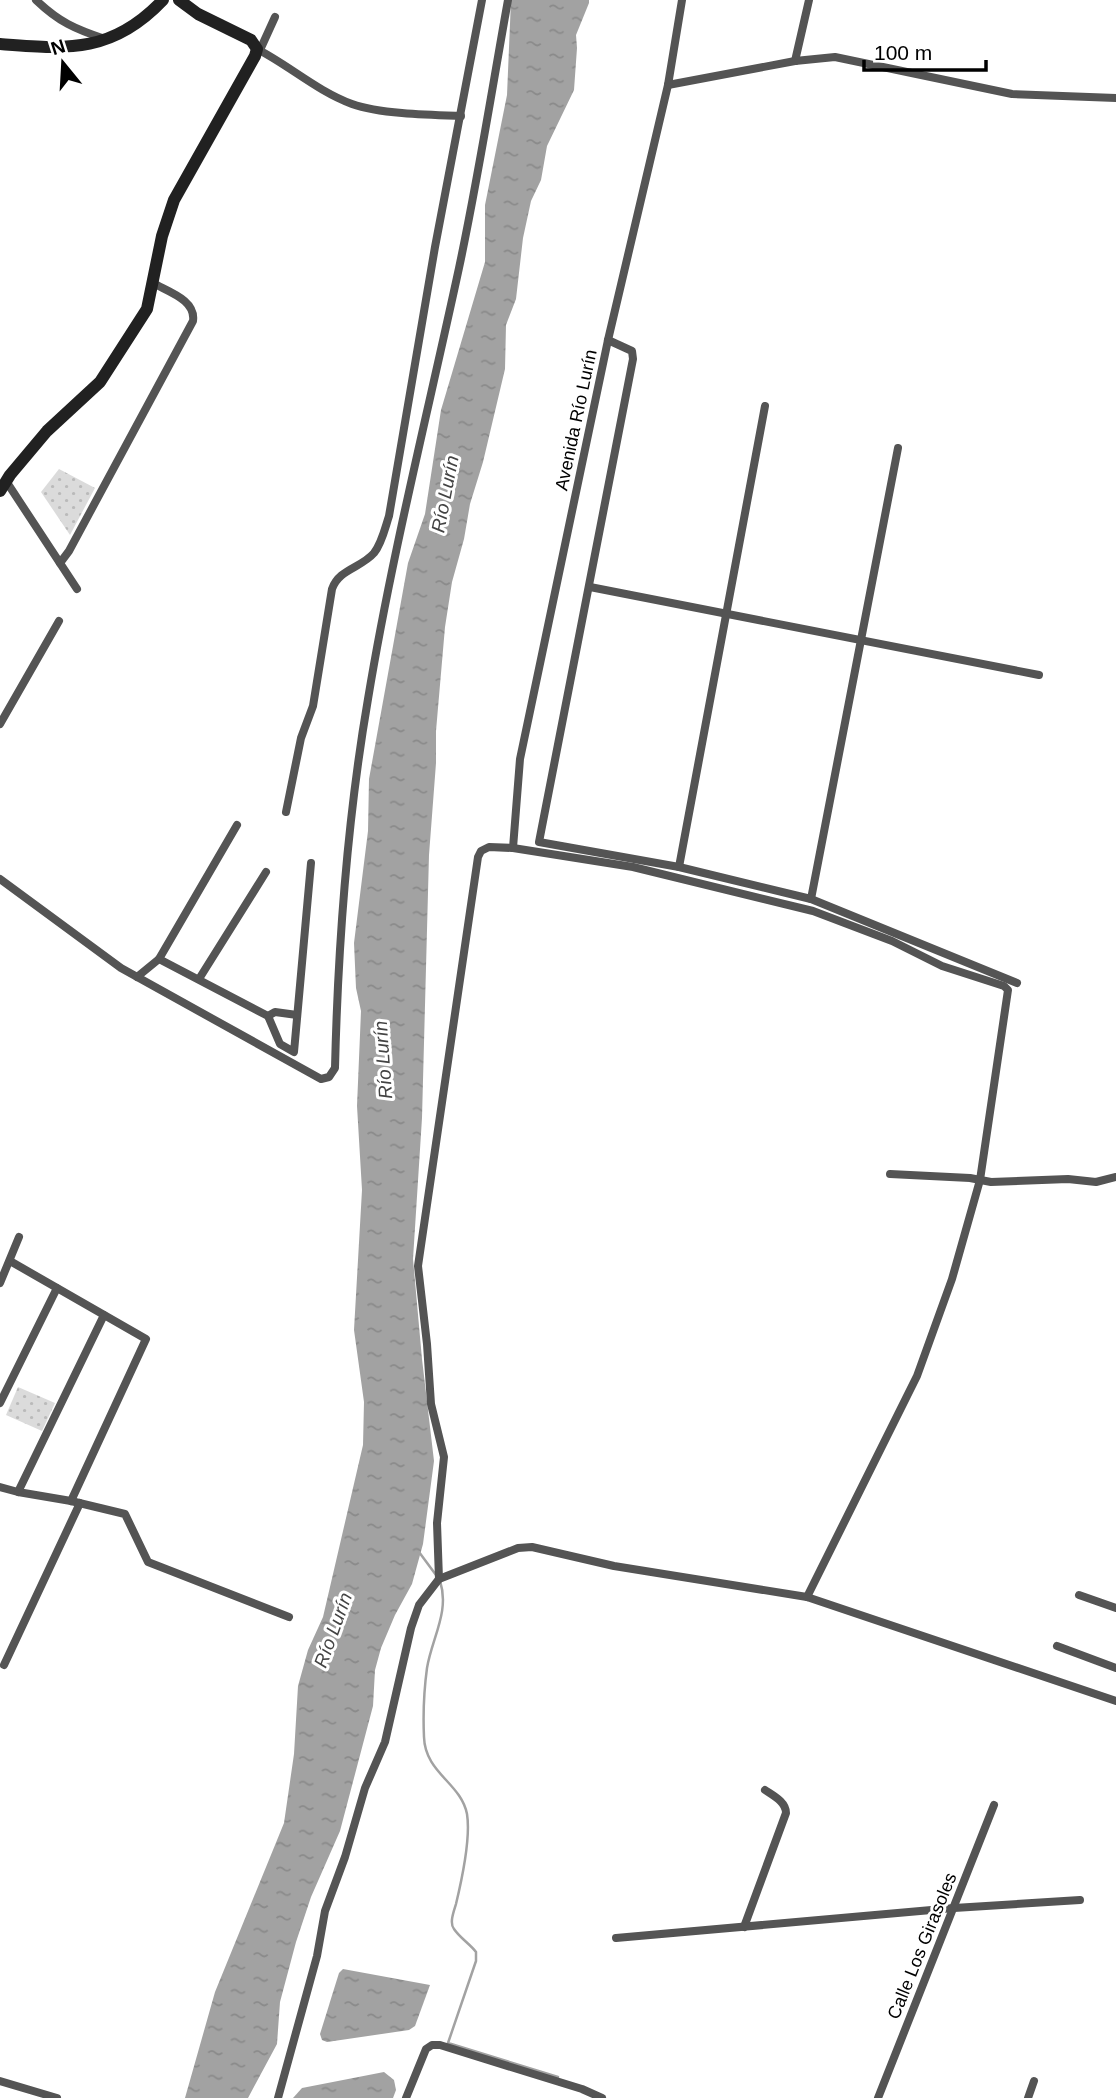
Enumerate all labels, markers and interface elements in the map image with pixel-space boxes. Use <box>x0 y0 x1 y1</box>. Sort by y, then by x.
north arrow <box>28 28 98 98</box>
scale bar <box>864 28 986 72</box>
text: N <box>48 35 68 59</box>
text: 100 m <box>874 41 932 64</box>
street label: Avenida Río Lurín <box>551 348 601 492</box>
water label: Río Lurín <box>427 454 463 534</box>
water label: Río Lurín <box>370 1020 396 1100</box>
water label: Río Lurín <box>310 1590 356 1670</box>
street label: Calle Los Girasoles <box>883 1870 961 2022</box>

